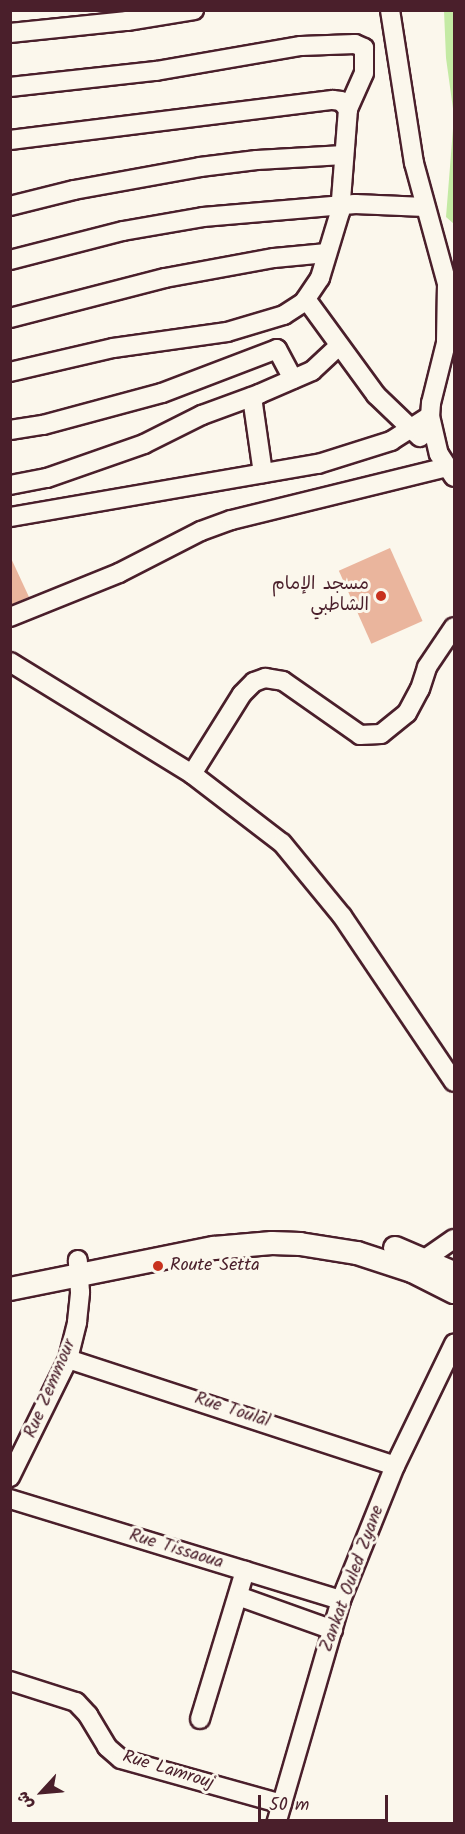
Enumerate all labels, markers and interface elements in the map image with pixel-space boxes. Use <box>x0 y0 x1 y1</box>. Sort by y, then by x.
place label: مسجد الإمام الشاطبي <box>272 575 369 618</box>
marker: مسجد الإمام الشاطبي <box>374 589 388 603</box>
place label: Route Setta <box>170 1255 260 1277</box>
marker: Route Setta <box>151 1259 165 1273</box>
street label: Rue Zemmour <box>21 1336 81 1442</box>
street label: Rue Toulal <box>191 1389 273 1433</box>
street label: Zankat Ouled Zyane <box>316 1503 390 1655</box>
street label: Rue Tissaoua <box>126 1525 226 1575</box>
street label: Rue Lamrouj <box>120 1747 216 1795</box>
north arrow <box>12 1762 72 1822</box>
scale bar <box>261 1783 392 1821</box>
text: ش <box>10 1787 40 1814</box>
text: 50 m <box>269 1791 309 1820</box>

